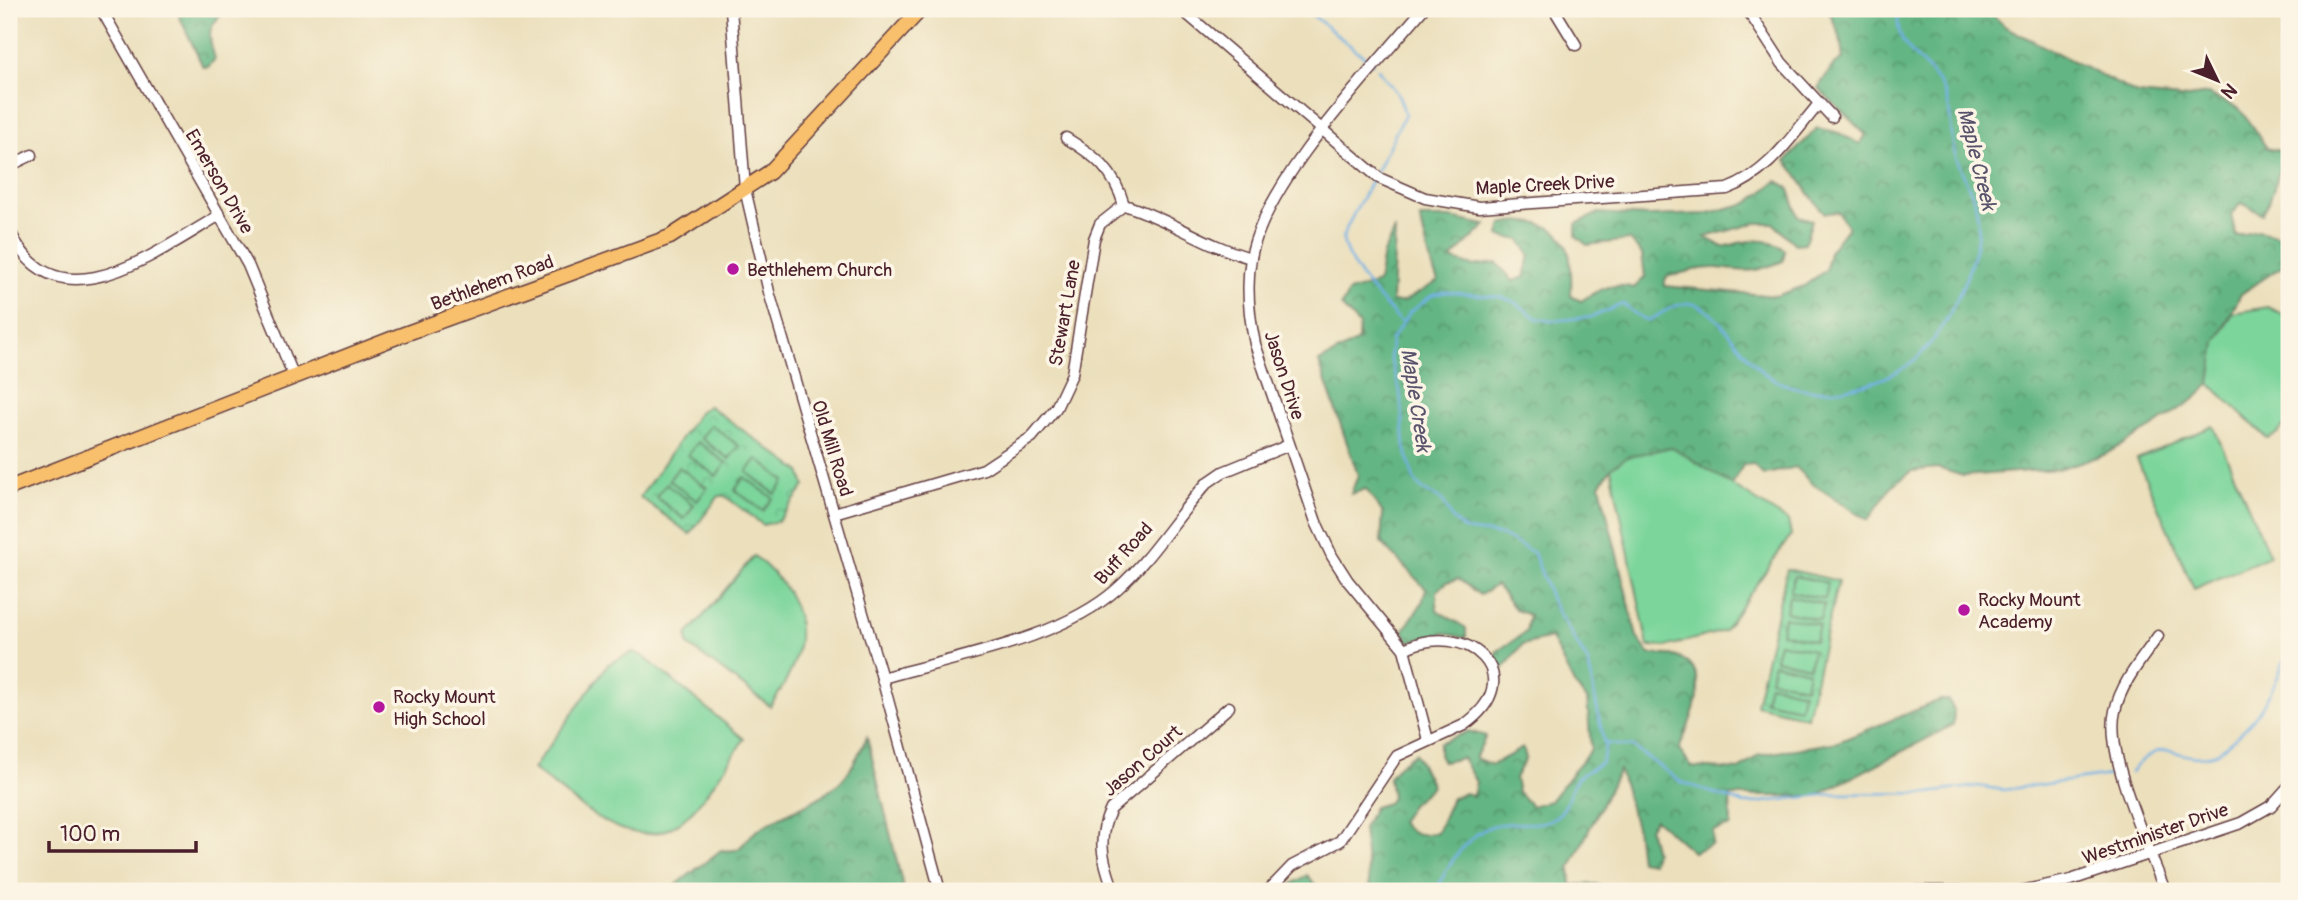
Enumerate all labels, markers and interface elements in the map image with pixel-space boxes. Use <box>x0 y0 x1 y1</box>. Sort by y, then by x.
north arrow <box>2182 46 2252 116</box>
text: N <box>2215 78 2242 104</box>
water label: Maple Creek <box>1951 105 2003 215</box>
street label: Emerson Drive <box>180 125 259 239</box>
street label: Maple Creek Drive <box>1475 169 1616 201</box>
street label: Bethlehem Road <box>428 250 557 316</box>
place label: Bethlehem Church <box>747 258 892 282</box>
street label: Stewart Lane <box>1044 258 1086 368</box>
marker: Bethlehem Church <box>725 261 741 277</box>
street label: Jason Drive <box>1258 328 1310 423</box>
water label: Maple Creek <box>1394 347 1437 456</box>
street label: Old Mill Road <box>806 397 858 499</box>
street label: Buff Road <box>1089 517 1158 590</box>
place label: Rocky Mount Academy <box>1978 588 2081 634</box>
marker: Rocky Mount Academy <box>1956 602 1972 618</box>
place label: Rocky Mount High School <box>393 685 496 731</box>
marker: Rocky Mount High School <box>371 699 387 715</box>
street label: Jason Court <box>1098 720 1187 802</box>
street label: Westminister Drive <box>2079 797 2232 870</box>
scale bar <box>49 809 196 853</box>
text: 100 m <box>60 821 120 848</box>

